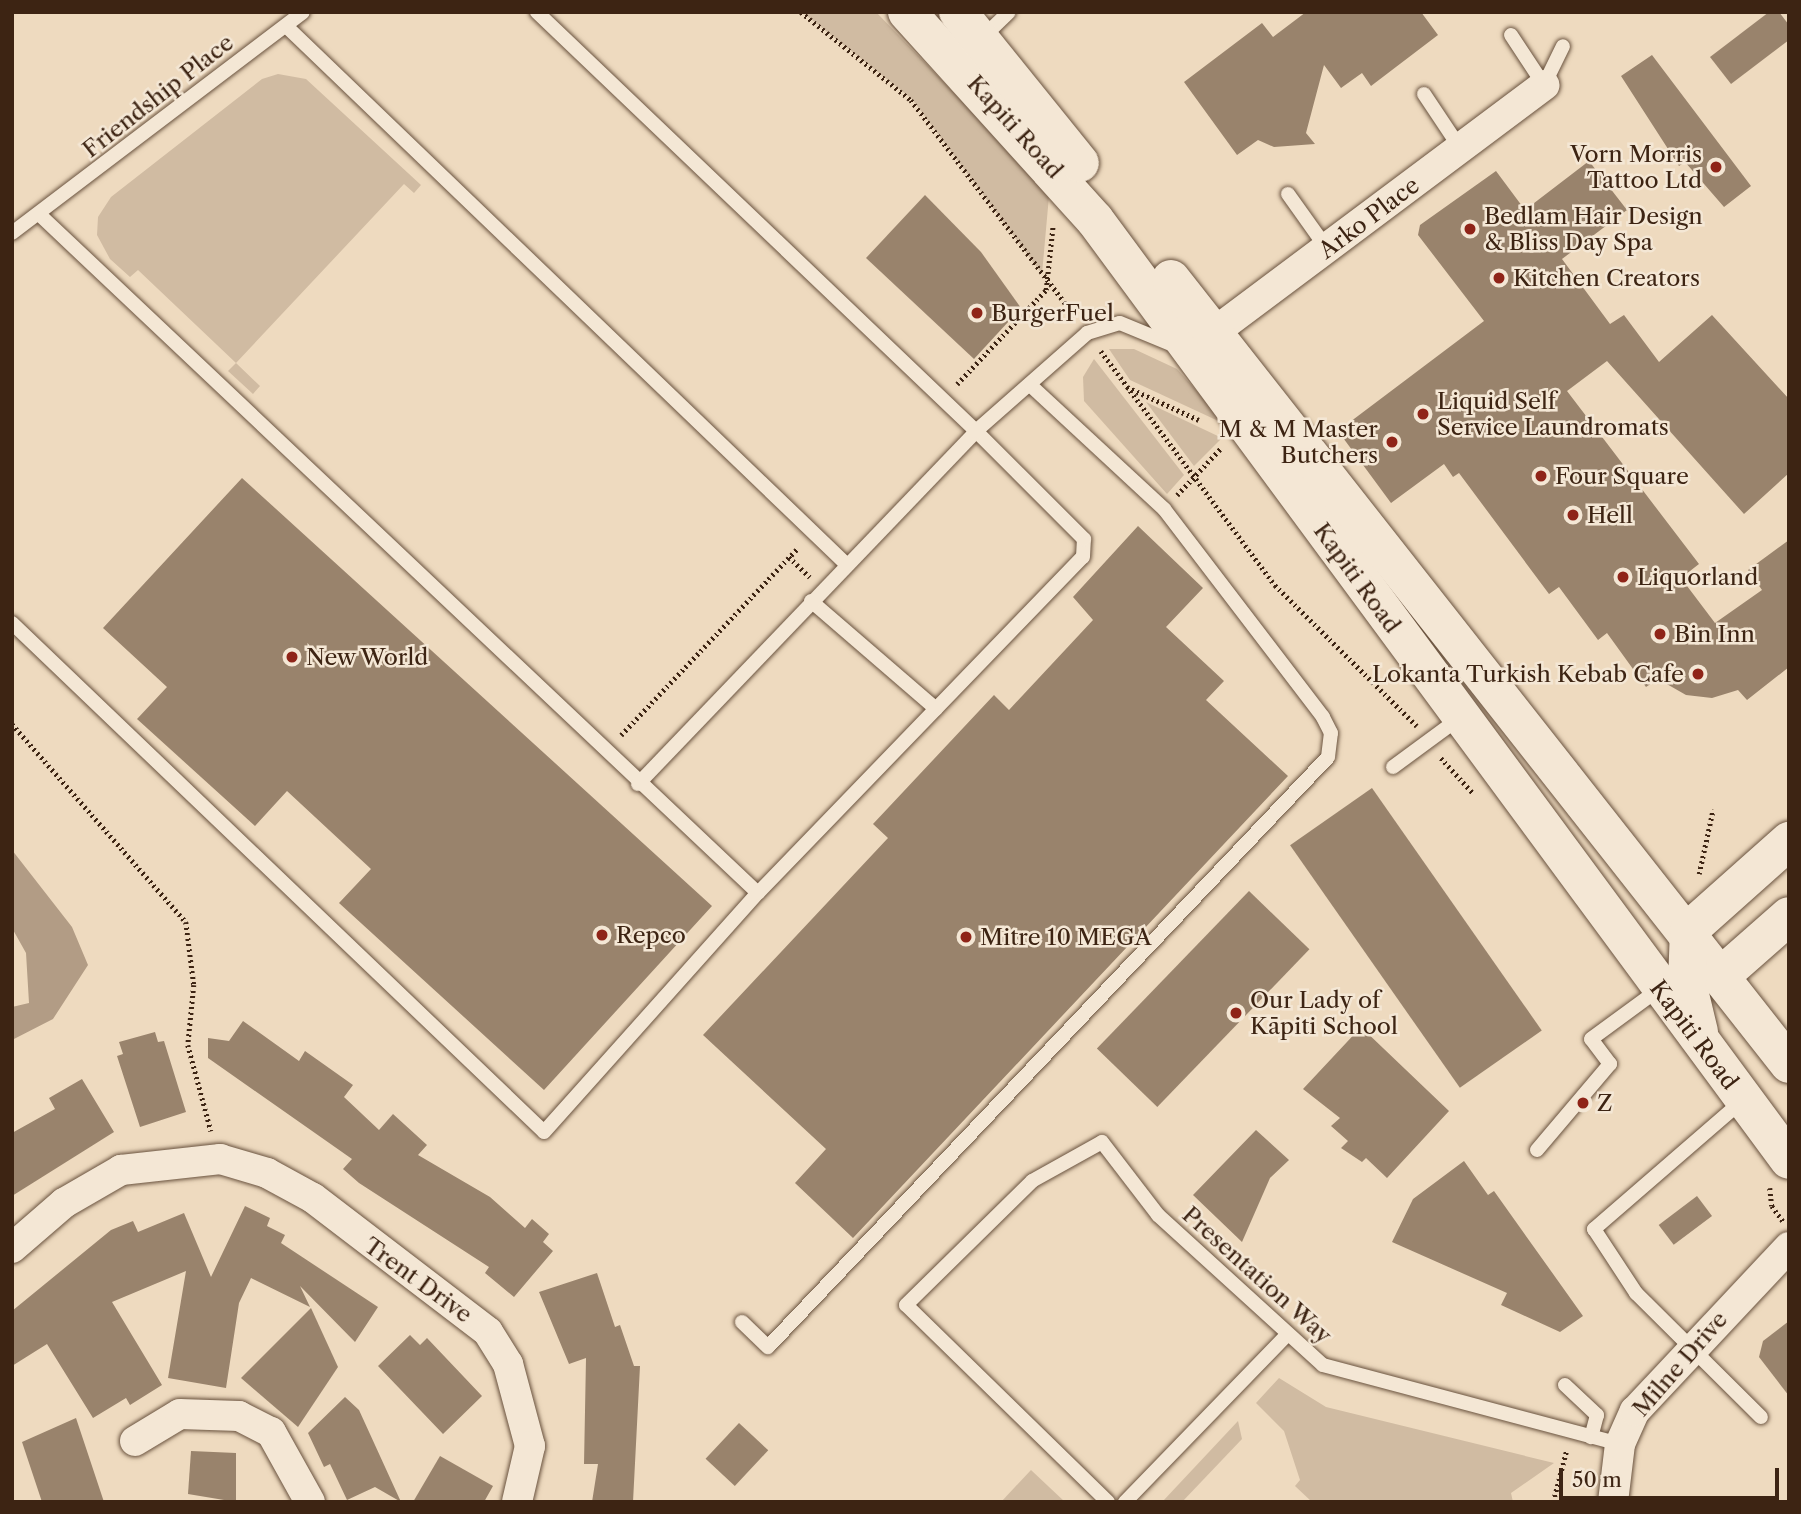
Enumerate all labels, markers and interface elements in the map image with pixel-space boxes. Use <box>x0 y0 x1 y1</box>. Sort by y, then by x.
street label: Friendship Place <box>77 29 239 163</box>
street label: Kapiti Road <box>961 70 1069 184</box>
place label: Vorn Morris Tattoo Ltd <box>1570 140 1702 194</box>
marker: Vorn Morris Tattoo Ltd <box>1708 159 1724 175</box>
street label: Arko Place <box>1313 171 1425 265</box>
place label: Bedlam Hair Design & Bliss Day Spa <box>1484 202 1703 256</box>
marker: Bedlam Hair Design & Bliss Day Spa <box>1462 221 1478 237</box>
place label: Kitchen Creators <box>1513 264 1700 292</box>
marker: Kitchen Creators <box>1491 270 1507 286</box>
place label: BurgerFuel <box>991 299 1114 327</box>
marker: BurgerFuel <box>969 305 985 321</box>
place label: Liquid Self Service Laundromats <box>1437 387 1669 441</box>
marker: Liquid Self Service Laundromats <box>1415 406 1431 422</box>
place label: M & M Master Butchers <box>1219 415 1378 469</box>
marker: M & M Master Butchers <box>1384 434 1400 450</box>
place label: Four Square <box>1555 462 1689 490</box>
marker: Four Square <box>1533 468 1549 484</box>
place label: Hell <box>1587 501 1633 529</box>
marker: Hell <box>1565 507 1581 523</box>
street label: Kapiti Road <box>1308 518 1406 638</box>
place label: Liquorland <box>1637 563 1758 591</box>
marker: Liquorland <box>1615 569 1631 585</box>
place label: Bin Inn <box>1674 620 1755 648</box>
marker: Bin Inn <box>1652 626 1668 642</box>
place label: New World <box>306 643 430 671</box>
marker: New World <box>284 649 300 665</box>
place label: Lokanta Turkish Kebab Cafe <box>1371 660 1684 688</box>
marker: Lokanta Turkish Kebab Cafe <box>1690 666 1706 682</box>
place label: Repco <box>616 921 686 949</box>
place label: Mitre 10 MEGA <box>980 923 1151 951</box>
marker: Repco <box>594 927 610 943</box>
marker: Mitre 10 MEGA <box>958 929 974 945</box>
street label: Kapiti Road <box>1644 975 1744 1095</box>
place label: Our Lady of Kāpiti School <box>1250 986 1398 1040</box>
marker: Our Lady of Kāpiti School <box>1228 1005 1244 1021</box>
place label: Z <box>1597 1089 1613 1117</box>
marker: Z <box>1575 1095 1591 1111</box>
street label: Presentation Way <box>1176 1200 1338 1350</box>
street label: Trent Drive <box>359 1232 477 1328</box>
street label: Milne Drive <box>1627 1306 1733 1422</box>
scale bar <box>1563 1454 1784 1498</box>
text: 50 m <box>1572 1467 1622 1492</box>

